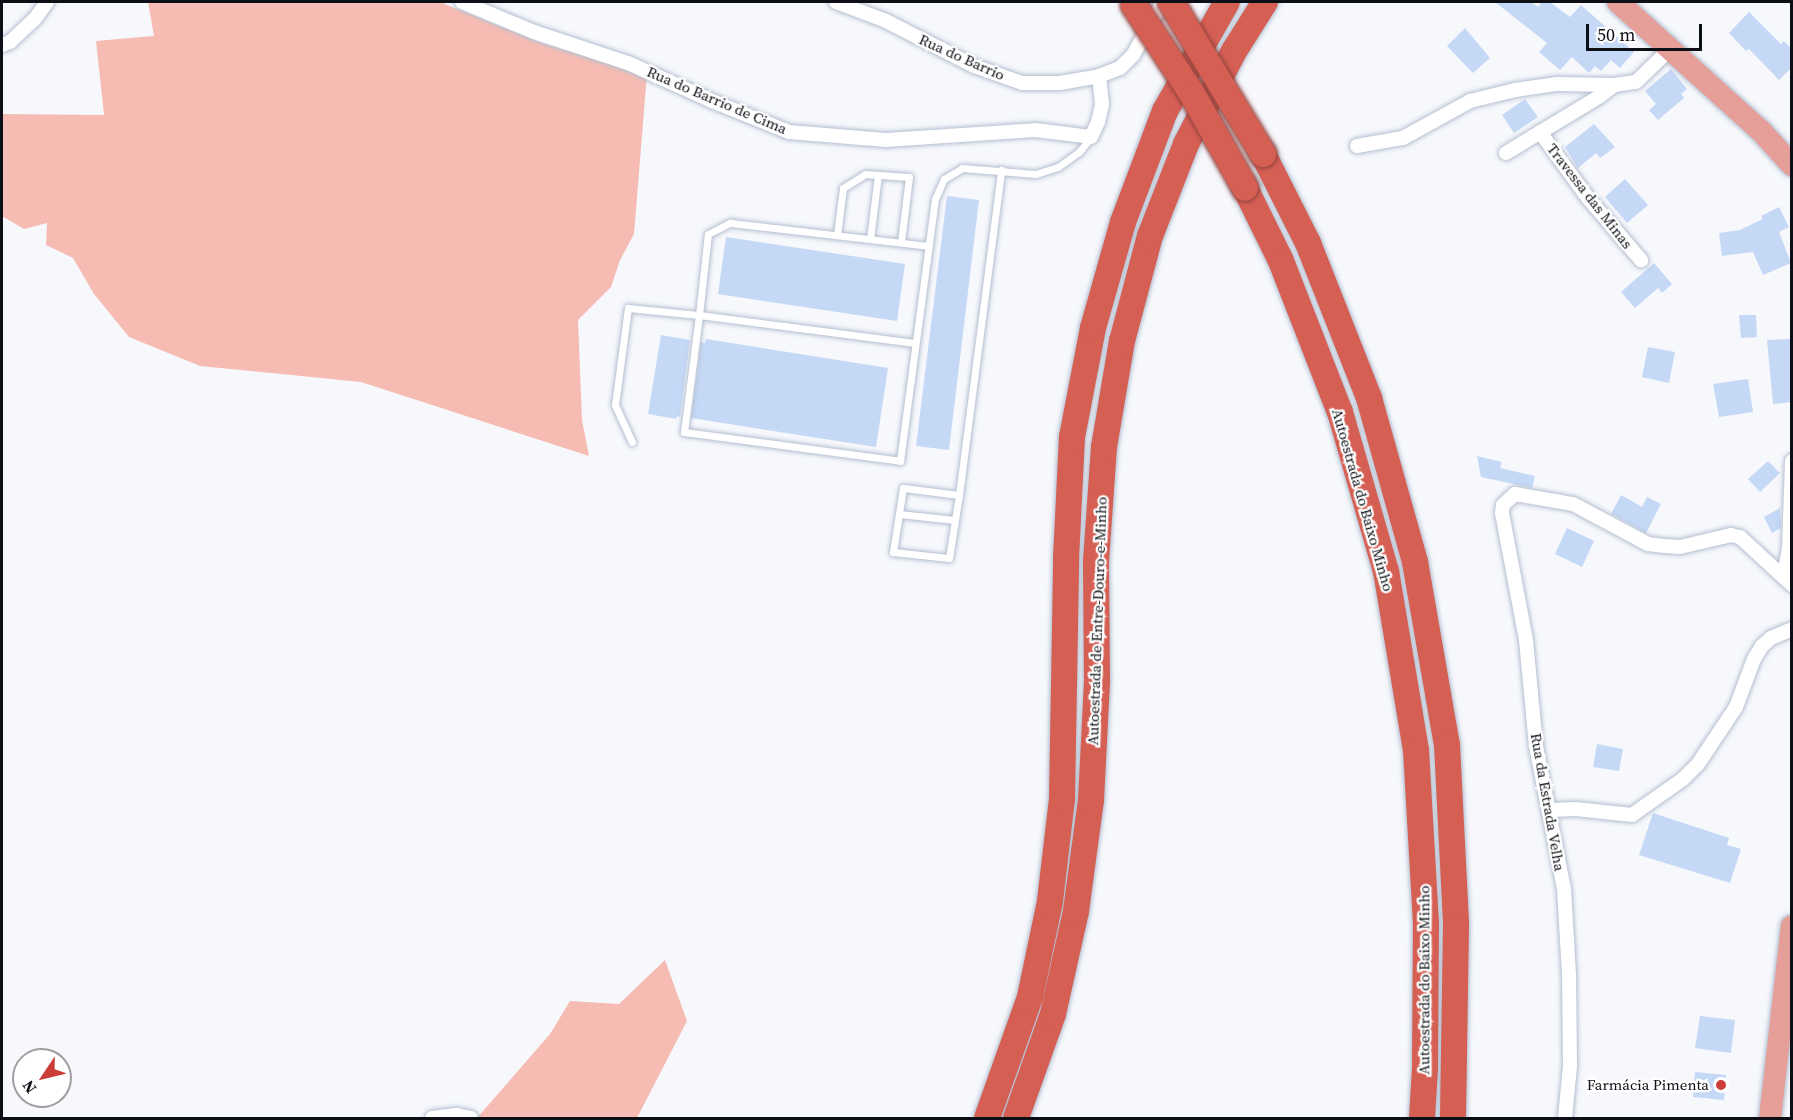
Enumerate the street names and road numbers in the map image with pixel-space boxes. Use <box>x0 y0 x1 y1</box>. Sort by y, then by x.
street label: Rua do Barrio <box>916 30 1008 84</box>
street label: Rua do Barrio de Cima <box>644 62 790 138</box>
street label: Travessa das Minas <box>1543 140 1637 252</box>
street label: Autoestrada do Baixo Minho <box>1328 407 1398 593</box>
street label: Autoestrada de Entre-Douro-e-Minho <box>1084 496 1110 746</box>
street label: Rua da Estrada Velha <box>1527 731 1569 873</box>
street label: Autoestrada do Baixo Minho <box>1415 885 1433 1075</box>

